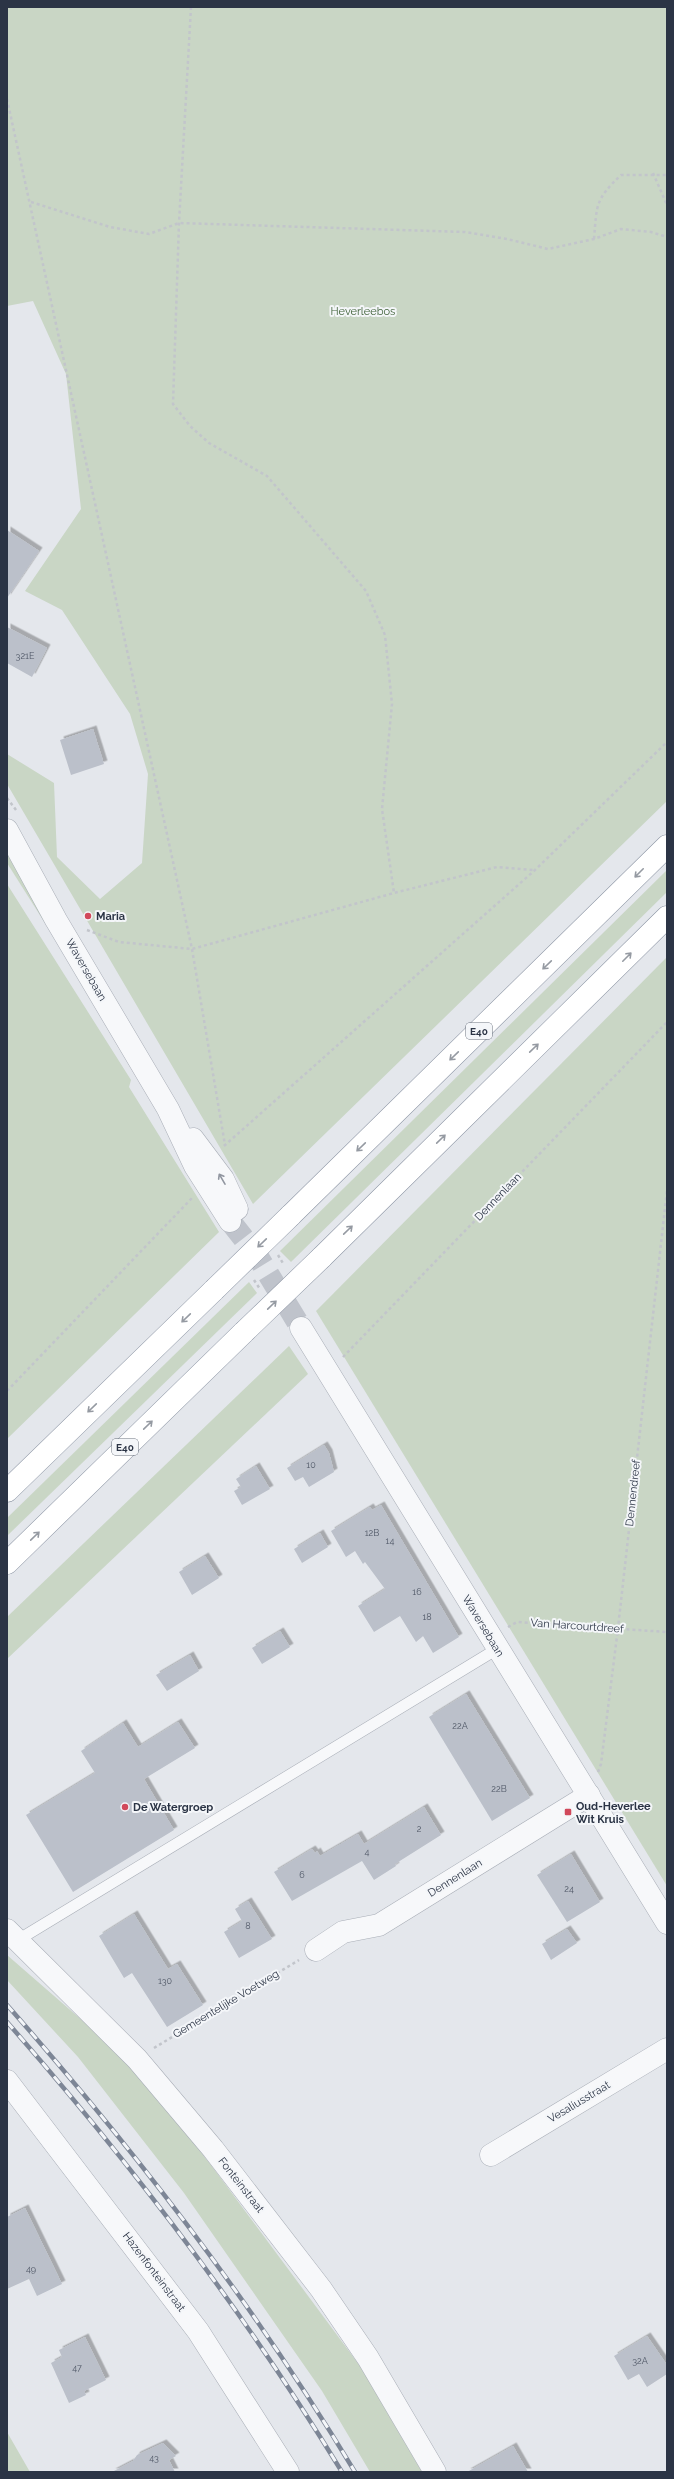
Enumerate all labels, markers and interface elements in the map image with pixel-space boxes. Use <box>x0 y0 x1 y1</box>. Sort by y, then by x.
park label: Heverleebos <box>331 305 395 318</box>
house number: 321E <box>16 651 35 661</box>
one-way arrow <box>635 868 645 878</box>
place label: Maria <box>96 910 125 923</box>
marker: Maria <box>83 911 93 921</box>
street label: Waversebaan <box>63 937 109 1003</box>
one-way arrow <box>622 953 632 962</box>
one-way arrow <box>542 960 552 970</box>
road number: E40 <box>466 1023 492 1039</box>
one-way arrow <box>529 1044 539 1053</box>
one-way arrow <box>449 1051 459 1061</box>
one-way arrow <box>436 1135 446 1144</box>
one-way arrow <box>356 1142 366 1151</box>
street label: Dennenlaan <box>472 1170 524 1224</box>
one-way arrow <box>217 1173 225 1185</box>
one-way arrow <box>343 1226 353 1235</box>
one-way arrow <box>257 1239 267 1248</box>
one-way arrow <box>267 1300 277 1310</box>
one-way arrow <box>181 1313 191 1323</box>
one-way arrow <box>87 1403 97 1413</box>
one-way arrow <box>143 1421 153 1430</box>
road number: E40 <box>112 1439 138 1455</box>
street label: Dennendreef <box>623 1459 643 1527</box>
house number: 10 <box>306 1460 316 1470</box>
house number: 12B <box>365 1528 379 1538</box>
one-way arrow <box>30 1531 40 1541</box>
house number: 14 <box>386 1536 394 1546</box>
house number: 16 <box>412 1587 422 1597</box>
street label: Waversebaan <box>459 1593 507 1659</box>
house number: 18 <box>422 1612 432 1622</box>
street label: Van Harcourtdreef <box>530 1616 624 1636</box>
house number: 22A <box>452 1721 468 1731</box>
house number: 22B <box>491 1784 507 1794</box>
place label: Oud-Heverlee Wit Kruis <box>576 1800 651 1826</box>
place label: De Watergroep <box>133 1801 213 1814</box>
marker: De Watergroep <box>120 1802 130 1812</box>
marker: Oud-Heverlee Wit Kruis <box>563 1807 573 1817</box>
house number: 2 <box>417 1824 422 1834</box>
house number: 4 <box>365 1847 370 1857</box>
street label: Dennenlaan <box>426 1856 484 1900</box>
house number: 6 <box>299 1870 305 1880</box>
house number: 24 <box>564 1884 574 1894</box>
house number: 8 <box>245 1921 251 1931</box>
street label: Gemeentelijke Voetweg <box>171 1967 281 2041</box>
house number: 130 <box>158 1976 173 1986</box>
street label: Vesaliusstraat <box>546 2078 613 2126</box>
street label: Fonteinstraat <box>215 2155 267 2215</box>
street label: Hazenfonteinstraat <box>120 2230 188 2314</box>
house number: 49 <box>26 2264 36 2274</box>
house number: 32A <box>632 2356 648 2366</box>
house number: 47 <box>72 2363 82 2373</box>
house number: 43 <box>149 2453 159 2463</box>

